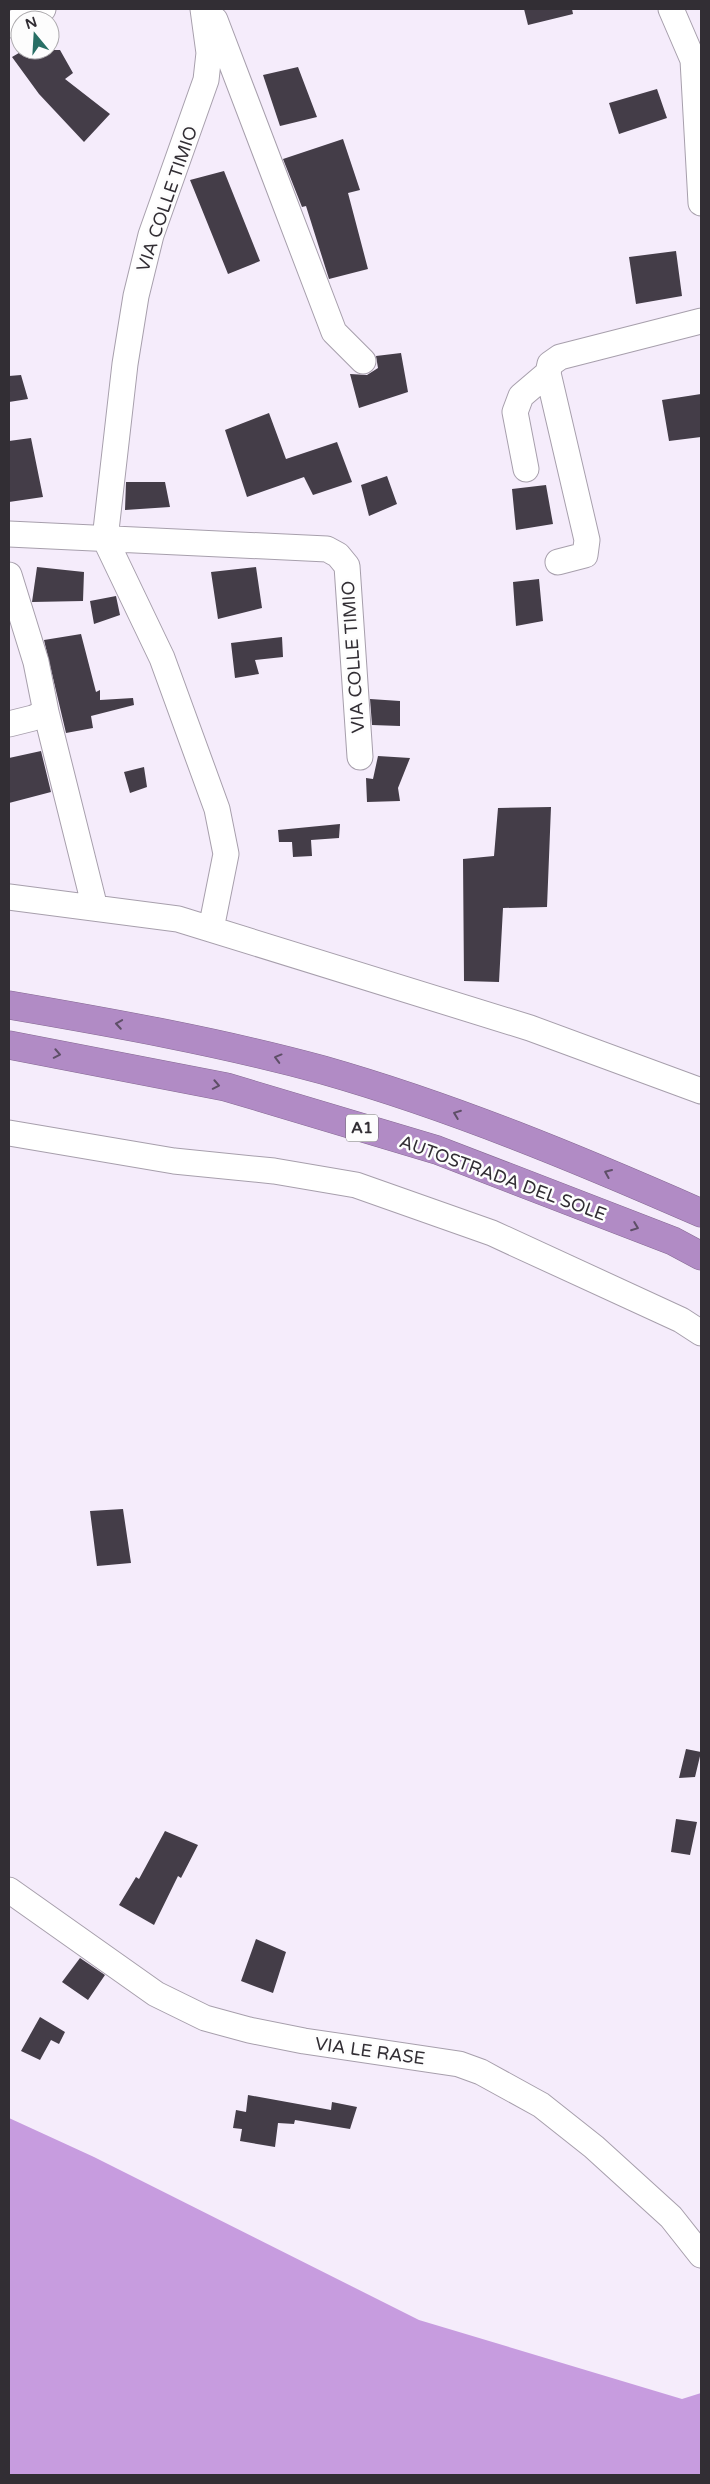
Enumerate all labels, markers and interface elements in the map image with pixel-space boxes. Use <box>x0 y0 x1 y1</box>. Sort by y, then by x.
north arrow <box>10 10 60 60</box>
text: N <box>23 13 39 33</box>
street label: VIA COLLE TIMIO <box>132 123 202 275</box>
street label: VIA COLLE TIMIO <box>337 580 369 734</box>
one-way arrow <box>115 1019 123 1029</box>
one-way arrow <box>52 1048 61 1059</box>
one-way arrow <box>274 1054 282 1064</box>
one-way arrow <box>212 1080 221 1090</box>
one-way arrow <box>453 1110 462 1120</box>
road number: A1 <box>346 1114 378 1142</box>
street label: AUTOSTRADA DEL SOLE <box>397 1130 609 1226</box>
one-way arrow <box>604 1168 613 1179</box>
one-way arrow <box>630 1221 639 1231</box>
street label: VIA LE RASE <box>313 2032 427 2070</box>

